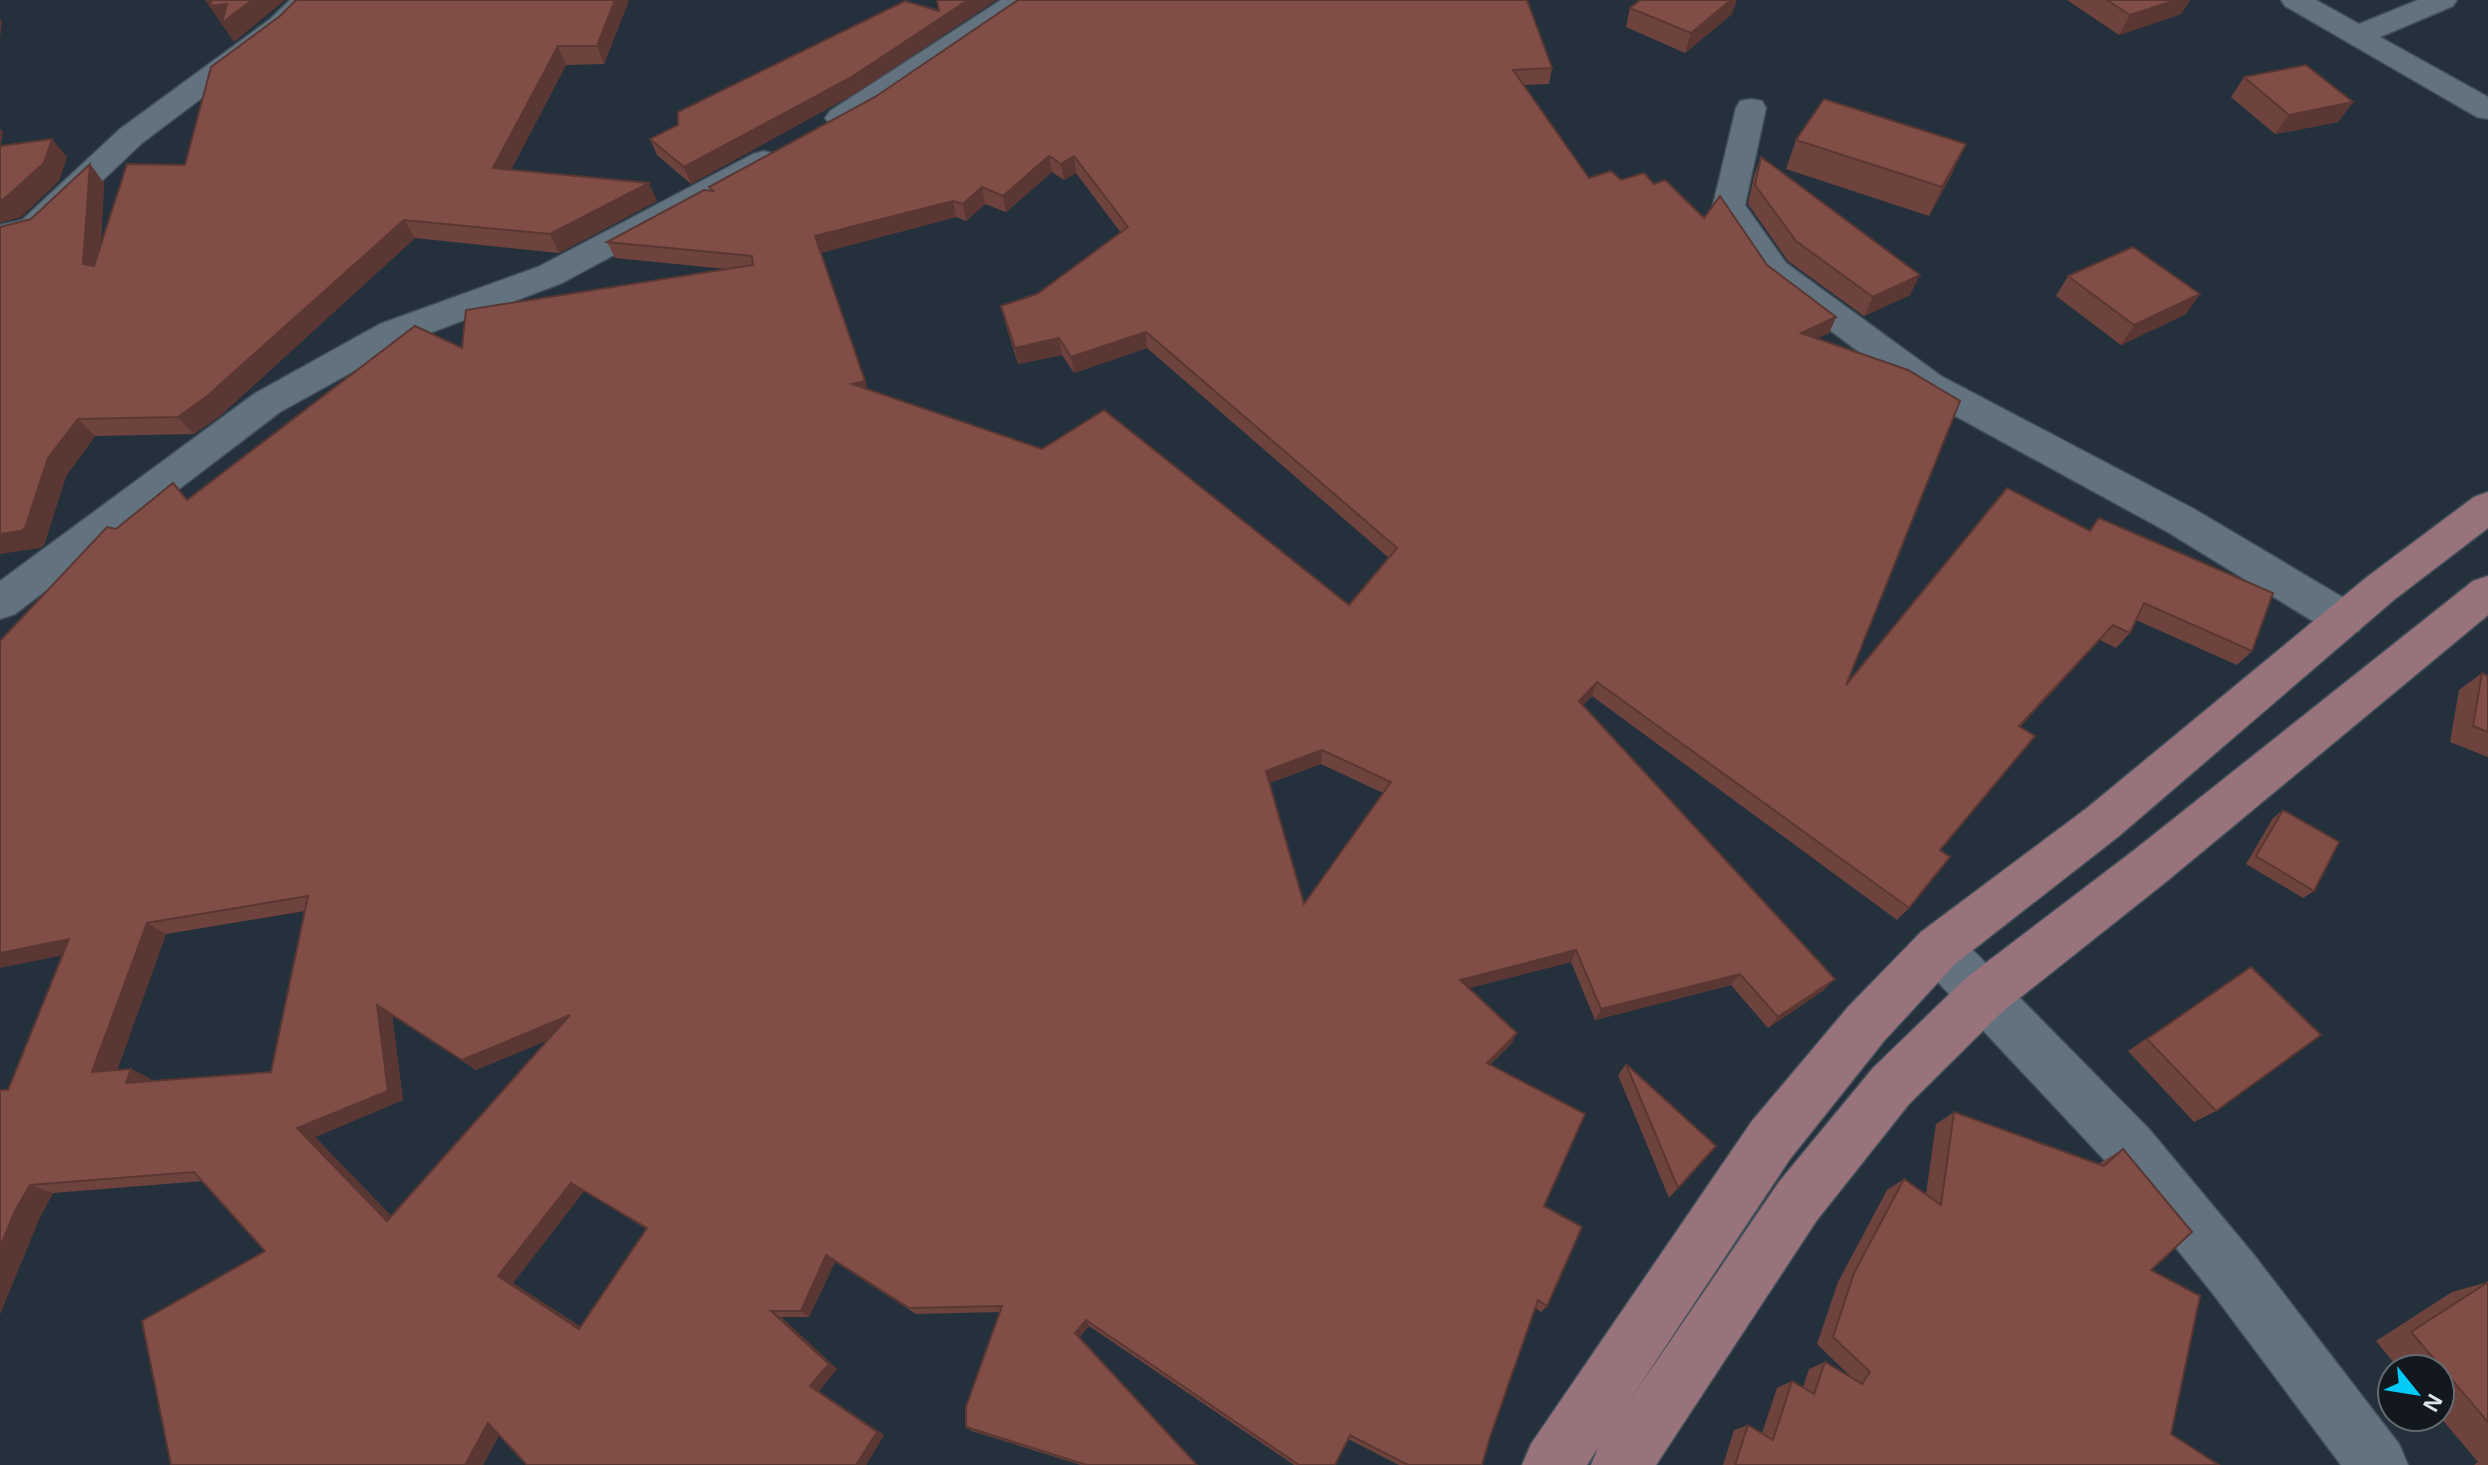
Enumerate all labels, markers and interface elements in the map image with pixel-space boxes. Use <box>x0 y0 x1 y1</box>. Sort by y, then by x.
north arrow <box>2376 1353 2456 1433</box>
text: N <box>2418 1390 2448 1416</box>

